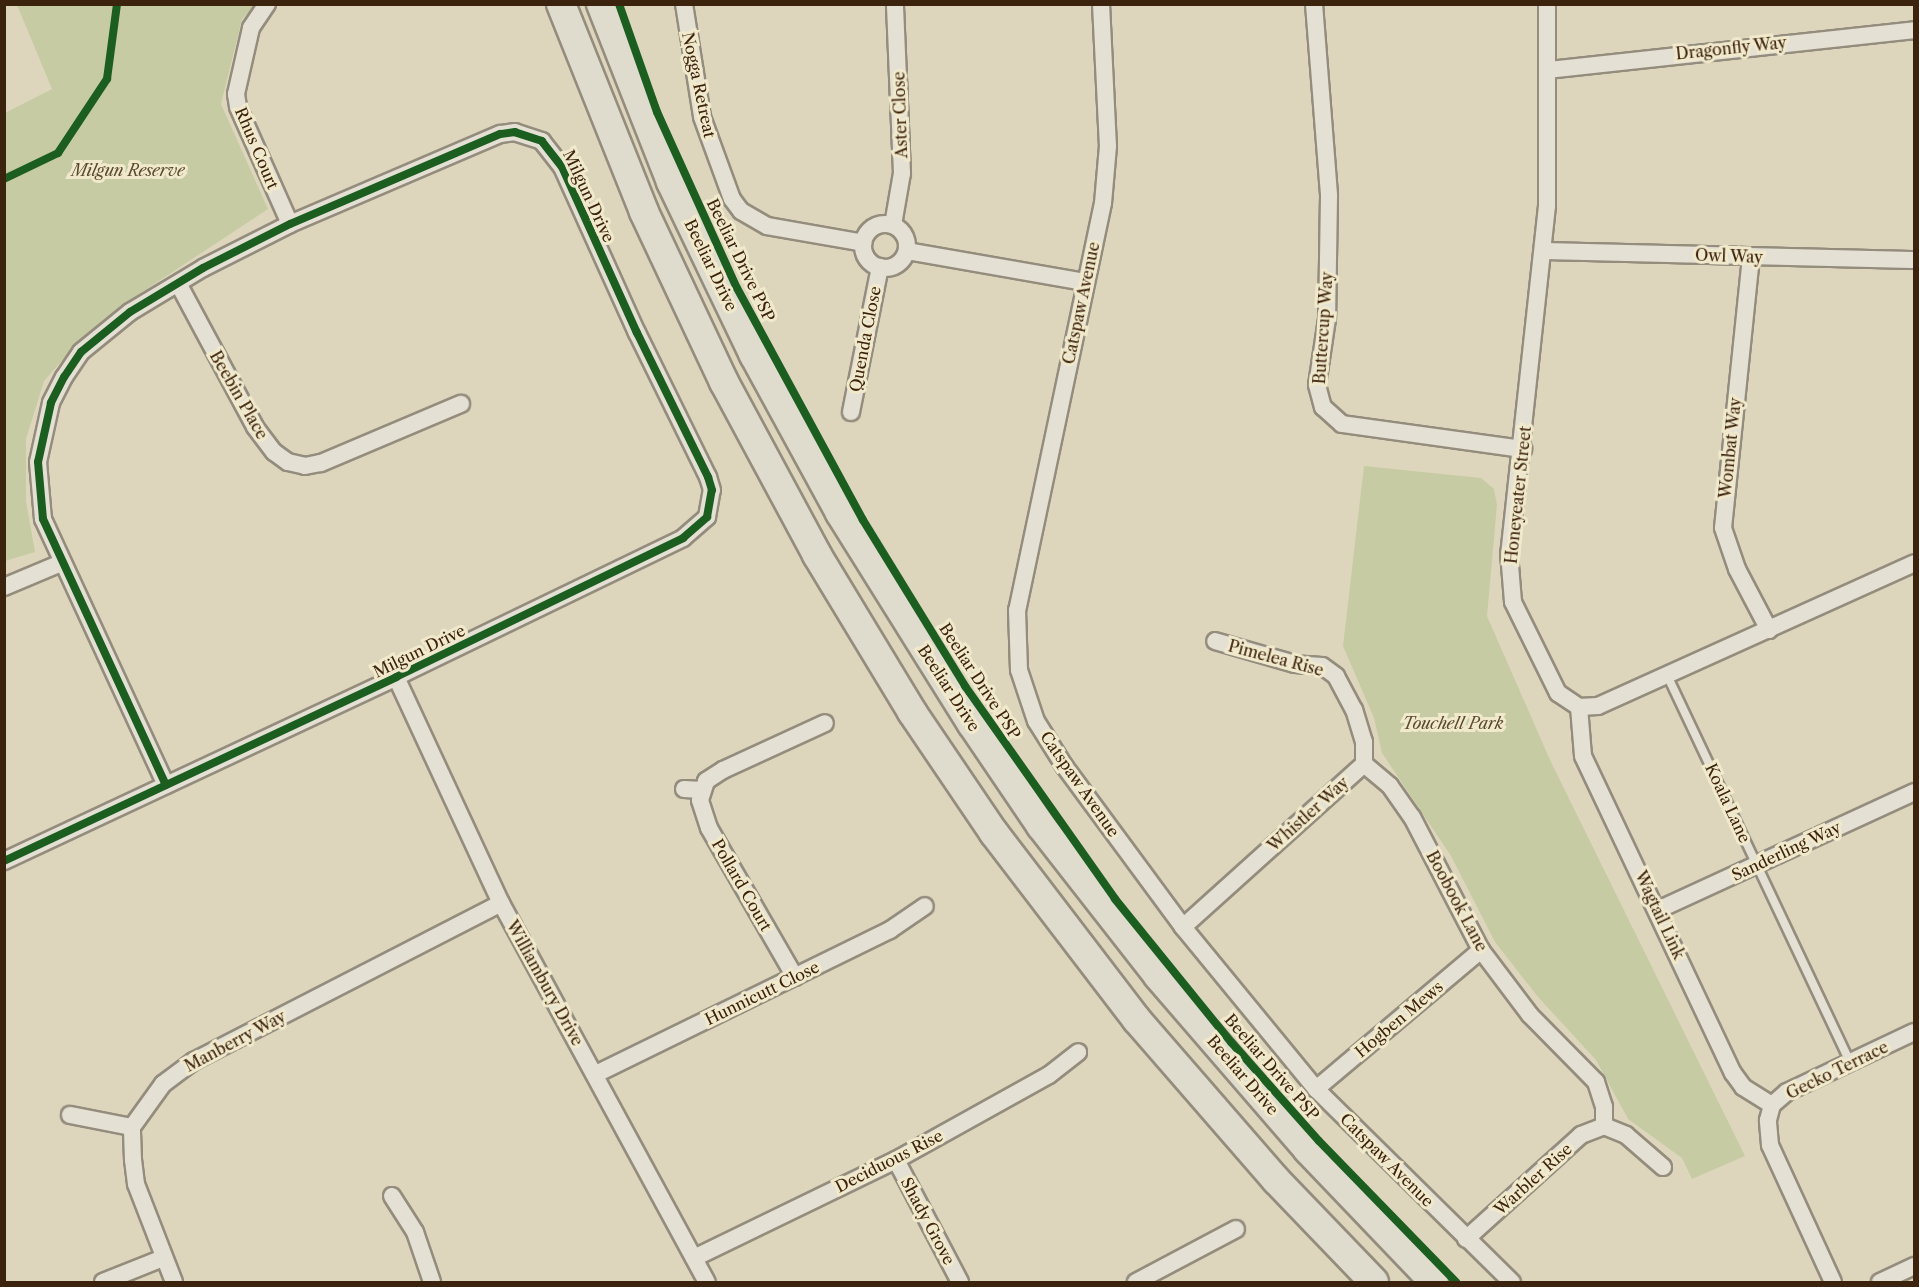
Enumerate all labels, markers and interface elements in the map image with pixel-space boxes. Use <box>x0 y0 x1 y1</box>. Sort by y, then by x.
street label: Nogga Retreat <box>678 30 720 140</box>
street label: Dragonfly Way <box>1674 33 1788 63</box>
street label: Aster Close <box>889 71 911 159</box>
street label: Rhus Court <box>231 104 283 192</box>
street label: Milgun Drive <box>559 147 619 245</box>
park label: Milgun Reserve <box>71 160 185 180</box>
street label: Beeliar Drive PSP <box>703 195 779 325</box>
street label: Beeliar Drive <box>681 216 741 314</box>
street label: Catspaw Avenue <box>1059 240 1103 366</box>
street label: Owl Way <box>1694 245 1764 267</box>
street label: Buttercup Way <box>1309 271 1337 385</box>
street label: Quenda Close <box>845 284 885 394</box>
street label: Beebin Place <box>206 347 272 443</box>
street label: Wombat Way <box>1715 396 1745 500</box>
street label: Honeyeater Street <box>1501 425 1535 565</box>
street label: Beeliar Drive PSP <box>935 619 1025 743</box>
street label: Milgun Drive <box>370 620 468 682</box>
street label: Pimelea Rise <box>1226 636 1326 680</box>
street label: Beeliar Drive <box>914 641 984 735</box>
park label: Touchell Park <box>1403 713 1503 733</box>
street label: Catspaw Avenue <box>1036 727 1124 841</box>
street label: Koala Lane <box>1701 760 1755 846</box>
street label: Whistler Way <box>1263 772 1353 856</box>
street label: Sanderling Way <box>1728 817 1844 885</box>
street label: Pollard Court <box>708 836 776 934</box>
street label: Boobook Lane <box>1422 847 1492 955</box>
street label: Wagtail Link <box>1631 868 1689 962</box>
street label: Williambury Drive <box>502 917 588 1049</box>
street label: Hunnicutt Close <box>702 957 822 1029</box>
street label: Hogben Mews <box>1351 977 1447 1061</box>
street label: Manberry Way <box>181 1006 289 1076</box>
street label: Beeliar Drive PSP <box>1221 1010 1323 1124</box>
street label: Beeliar Drive <box>1203 1031 1283 1119</box>
street label: Gecko Terrace <box>1783 1037 1891 1103</box>
street label: Catspaw Avenue <box>1336 1109 1438 1211</box>
street label: Deciduous Rise <box>832 1126 946 1196</box>
street label: Warbler Rise <box>1490 1139 1576 1219</box>
street label: Shady Grove <box>897 1174 959 1268</box>

